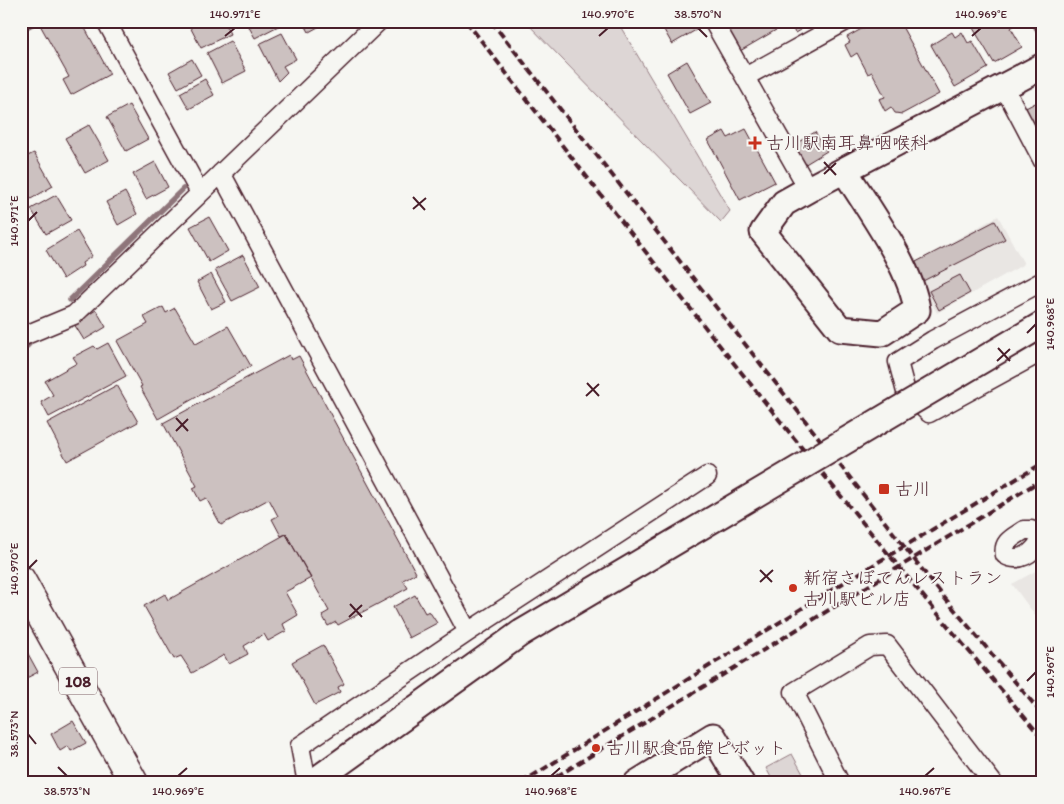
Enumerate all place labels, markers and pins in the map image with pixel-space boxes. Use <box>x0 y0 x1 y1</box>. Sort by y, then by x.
place label: 古川駅南耳鼻咽喉科 <box>766 132 928 154</box>
marker: 古川駅南耳鼻咽喉科 <box>748 136 762 150</box>
place label: 古川 <box>895 478 931 500</box>
marker: 古川 <box>877 482 891 496</box>
place label: 新宿さぼてんレストラン 古川駅ビル店 <box>803 567 1002 610</box>
marker: 新宿さぼてんレストラン 古川駅ビル店 <box>787 582 799 594</box>
place label: 古川駅食品館ピボット <box>606 737 786 759</box>
marker: 古川駅食品館ピボット <box>590 742 602 754</box>

